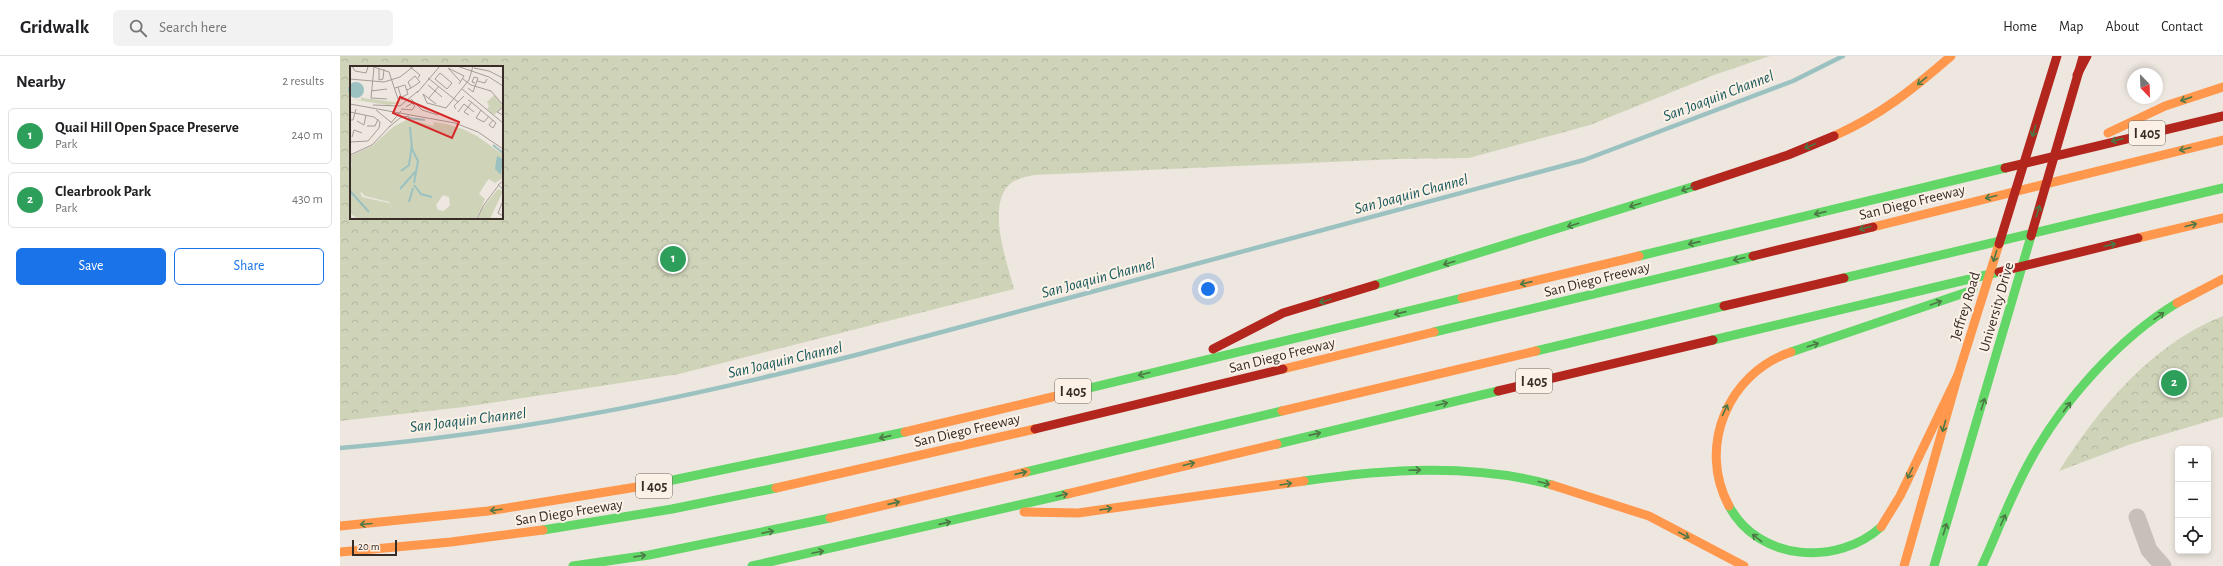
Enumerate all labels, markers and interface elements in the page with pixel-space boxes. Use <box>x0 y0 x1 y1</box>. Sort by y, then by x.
search box <box>113 10 393 46</box>
icon: search <box>127 17 149 39</box>
text: Gridwalk <box>20 18 89 37</box>
text: Search here <box>159 20 227 35</box>
text: Home <box>2003 20 2037 34</box>
text: Map <box>2059 20 2083 34</box>
text: About <box>2105 20 2139 34</box>
text: Contact <box>2161 20 2203 34</box>
inset map <box>350 66 503 219</box>
water label: San Joaquin Channel <box>1661 67 1776 125</box>
north arrow <box>2127 68 2163 104</box>
text: Nearby <box>16 73 66 90</box>
text: 2 results <box>282 75 324 88</box>
one-way arrow <box>1916 77 1927 86</box>
one-way arrow <box>2180 96 2192 104</box>
text: Quail Hill Open Space Preserve <box>55 120 239 135</box>
road number: I 405 <box>2129 121 2165 145</box>
one-way arrow <box>2030 125 2037 138</box>
text: 1 <box>28 129 32 142</box>
text: 240 m <box>291 129 323 142</box>
one-way arrow <box>2111 137 2124 145</box>
text: Park <box>55 138 77 151</box>
one-way arrow <box>1805 143 1817 151</box>
one-way arrow <box>2179 146 2192 153</box>
water label: San Joaquin Channel <box>1353 171 1470 218</box>
street label: San Diego Freeway <box>1858 182 1967 223</box>
text: Clearbrook Park <box>55 184 151 199</box>
one-way arrow <box>1681 186 1694 193</box>
text: 2 <box>27 193 33 206</box>
text: 430 m <box>292 193 323 206</box>
one-way arrow <box>1985 193 1998 201</box>
text: Park <box>55 202 77 215</box>
one-way arrow <box>1629 202 1642 209</box>
one-way arrow <box>2035 205 2042 218</box>
one-way arrow <box>1814 210 1827 217</box>
one-way arrow <box>2184 221 2197 229</box>
one-way arrow <box>1567 222 1580 229</box>
one-way arrow <box>1859 225 1872 232</box>
one-way arrow <box>1687 240 1700 247</box>
one-way arrow <box>2103 240 2116 248</box>
pin: 1 <box>660 244 686 274</box>
button: Save <box>16 248 166 285</box>
button: Share <box>174 248 324 285</box>
one-way arrow <box>1991 249 1998 262</box>
water label: San Joaquin Channel <box>1040 255 1157 302</box>
one-way arrow <box>1732 256 1745 263</box>
street label: San Diego Freeway <box>1543 259 1652 300</box>
one-way arrow <box>1443 260 1456 267</box>
street label: University Drive <box>1977 261 2016 354</box>
street label: Jeffrey Road <box>1948 270 1983 342</box>
your location <box>1198 279 1218 299</box>
one-way arrow <box>1520 279 1533 287</box>
one-way arrow <box>1318 298 1331 305</box>
one-way arrow <box>1930 298 1942 306</box>
one-way arrow <box>1394 310 1407 317</box>
one-way arrow <box>2153 312 2164 320</box>
street label: San Diego Freeway <box>1228 335 1337 376</box>
water label: San Joaquin Channel <box>726 339 844 382</box>
one-way arrow <box>1807 340 1819 348</box>
pin: 2 <box>2161 368 2187 398</box>
road number: I 405 <box>1516 369 1552 393</box>
one-way arrow <box>1138 371 1151 378</box>
road number: I 405 <box>1055 379 1091 403</box>
one-way arrow <box>1980 398 1987 411</box>
one-way arrow <box>1435 399 1448 407</box>
one-way arrow <box>2063 401 2071 412</box>
one-way arrow <box>1722 404 1729 416</box>
water label: San Joaquin Channel <box>409 405 527 436</box>
street label: San Diego Freeway <box>912 411 1022 450</box>
one-way arrow <box>1940 419 1947 432</box>
one-way arrow <box>1308 430 1321 437</box>
one-way arrow <box>878 433 891 441</box>
map controls <box>2175 446 2211 554</box>
button: + <box>2175 446 2211 482</box>
one-way arrow <box>1182 460 1195 468</box>
one-way arrow <box>1408 466 1421 474</box>
one-way arrow <box>1906 467 1913 479</box>
one-way arrow <box>1014 469 1027 477</box>
road number: I 405 <box>636 474 672 498</box>
one-way arrow <box>1537 479 1550 487</box>
one-way arrow <box>1279 480 1292 488</box>
button: − <box>2175 482 2211 518</box>
one-way arrow <box>1056 491 1069 498</box>
street label: San Diego Freeway <box>514 496 624 528</box>
one-way arrow <box>887 499 900 507</box>
one-way arrow <box>490 506 503 514</box>
one-way arrow <box>1099 506 1112 513</box>
one-way arrow <box>2000 514 2007 526</box>
button: locate <box>2175 518 2211 554</box>
one-way arrow <box>938 519 951 527</box>
one-way arrow <box>360 520 373 527</box>
one-way arrow <box>1942 522 1949 535</box>
one-way arrow <box>761 528 774 536</box>
one-way arrow <box>1677 531 1689 539</box>
one-way arrow <box>1751 534 1762 542</box>
scale bar <box>352 538 397 557</box>
text: 20 m <box>358 541 379 552</box>
one-way arrow <box>811 547 824 555</box>
one-way arrow <box>633 552 646 560</box>

